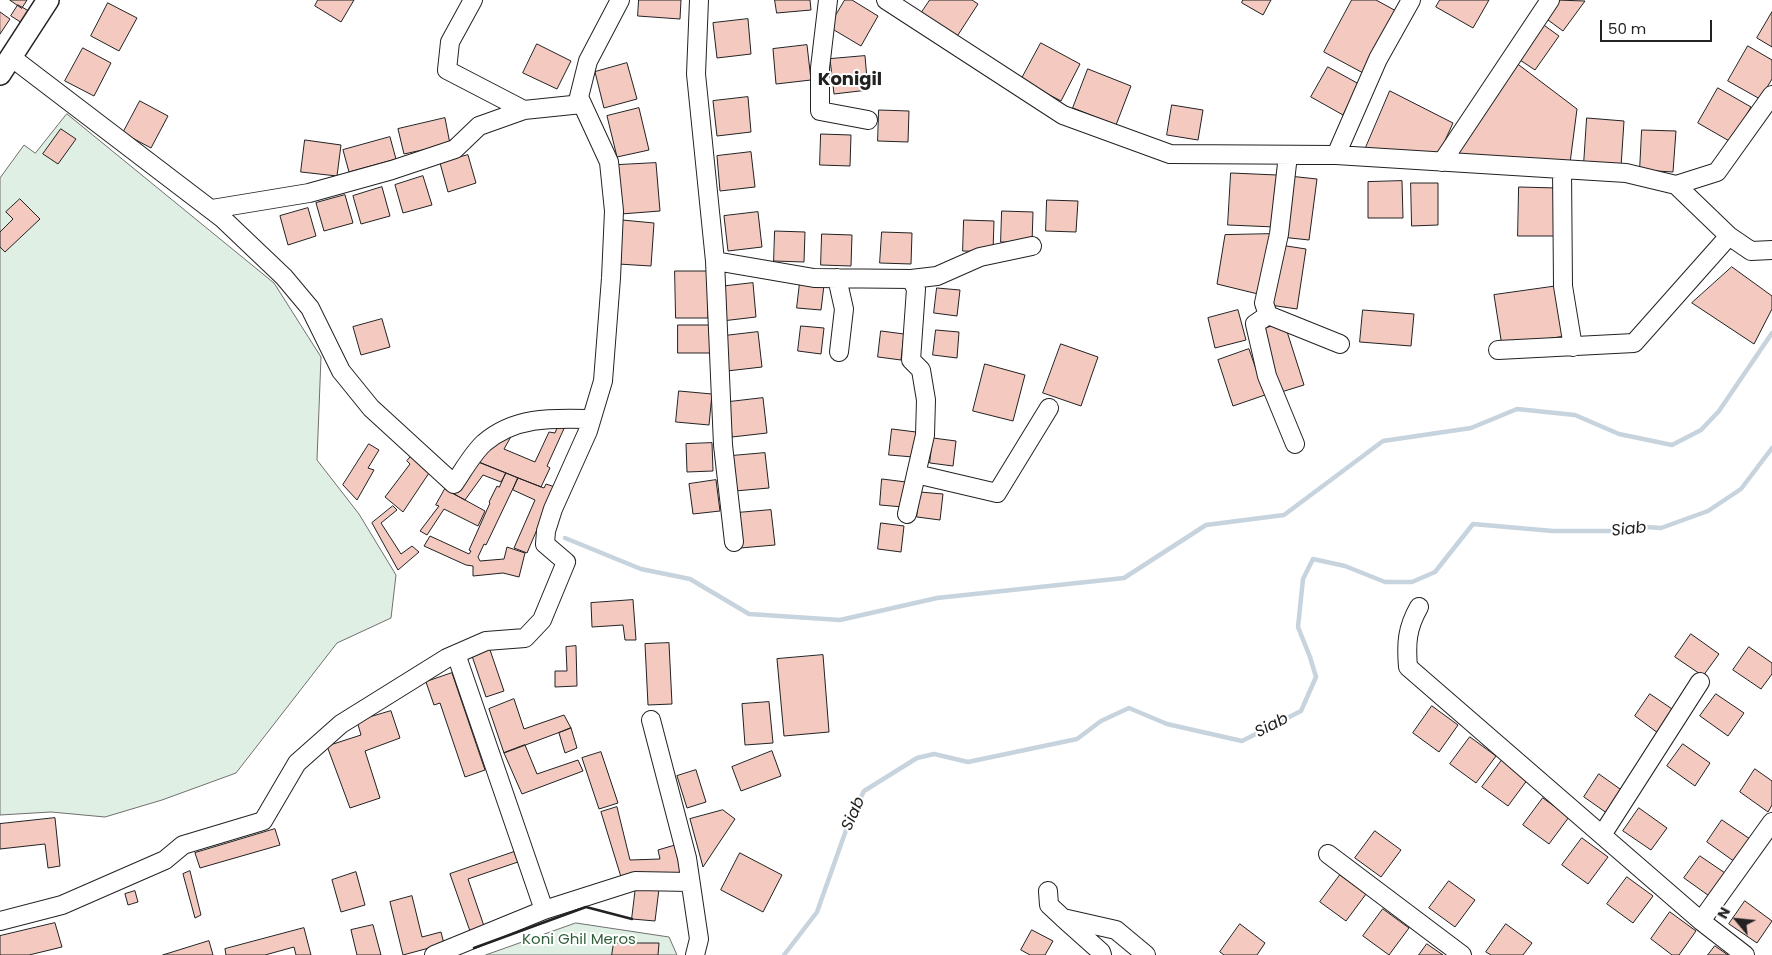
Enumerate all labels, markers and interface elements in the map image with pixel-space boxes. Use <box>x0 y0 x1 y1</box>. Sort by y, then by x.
scale bar <box>1602 10 1714 42</box>
text: 50 m <box>1608 18 1646 39</box>
district label: Konigil <box>818 69 882 91</box>
water label: Siab <box>1611 519 1647 541</box>
water label: Siab <box>1252 710 1292 742</box>
water label: Siab <box>838 794 870 834</box>
north arrow <box>1712 895 1762 945</box>
text: N <box>1712 904 1735 922</box>
park label: Koni Ghil Meros <box>522 931 636 949</box>

